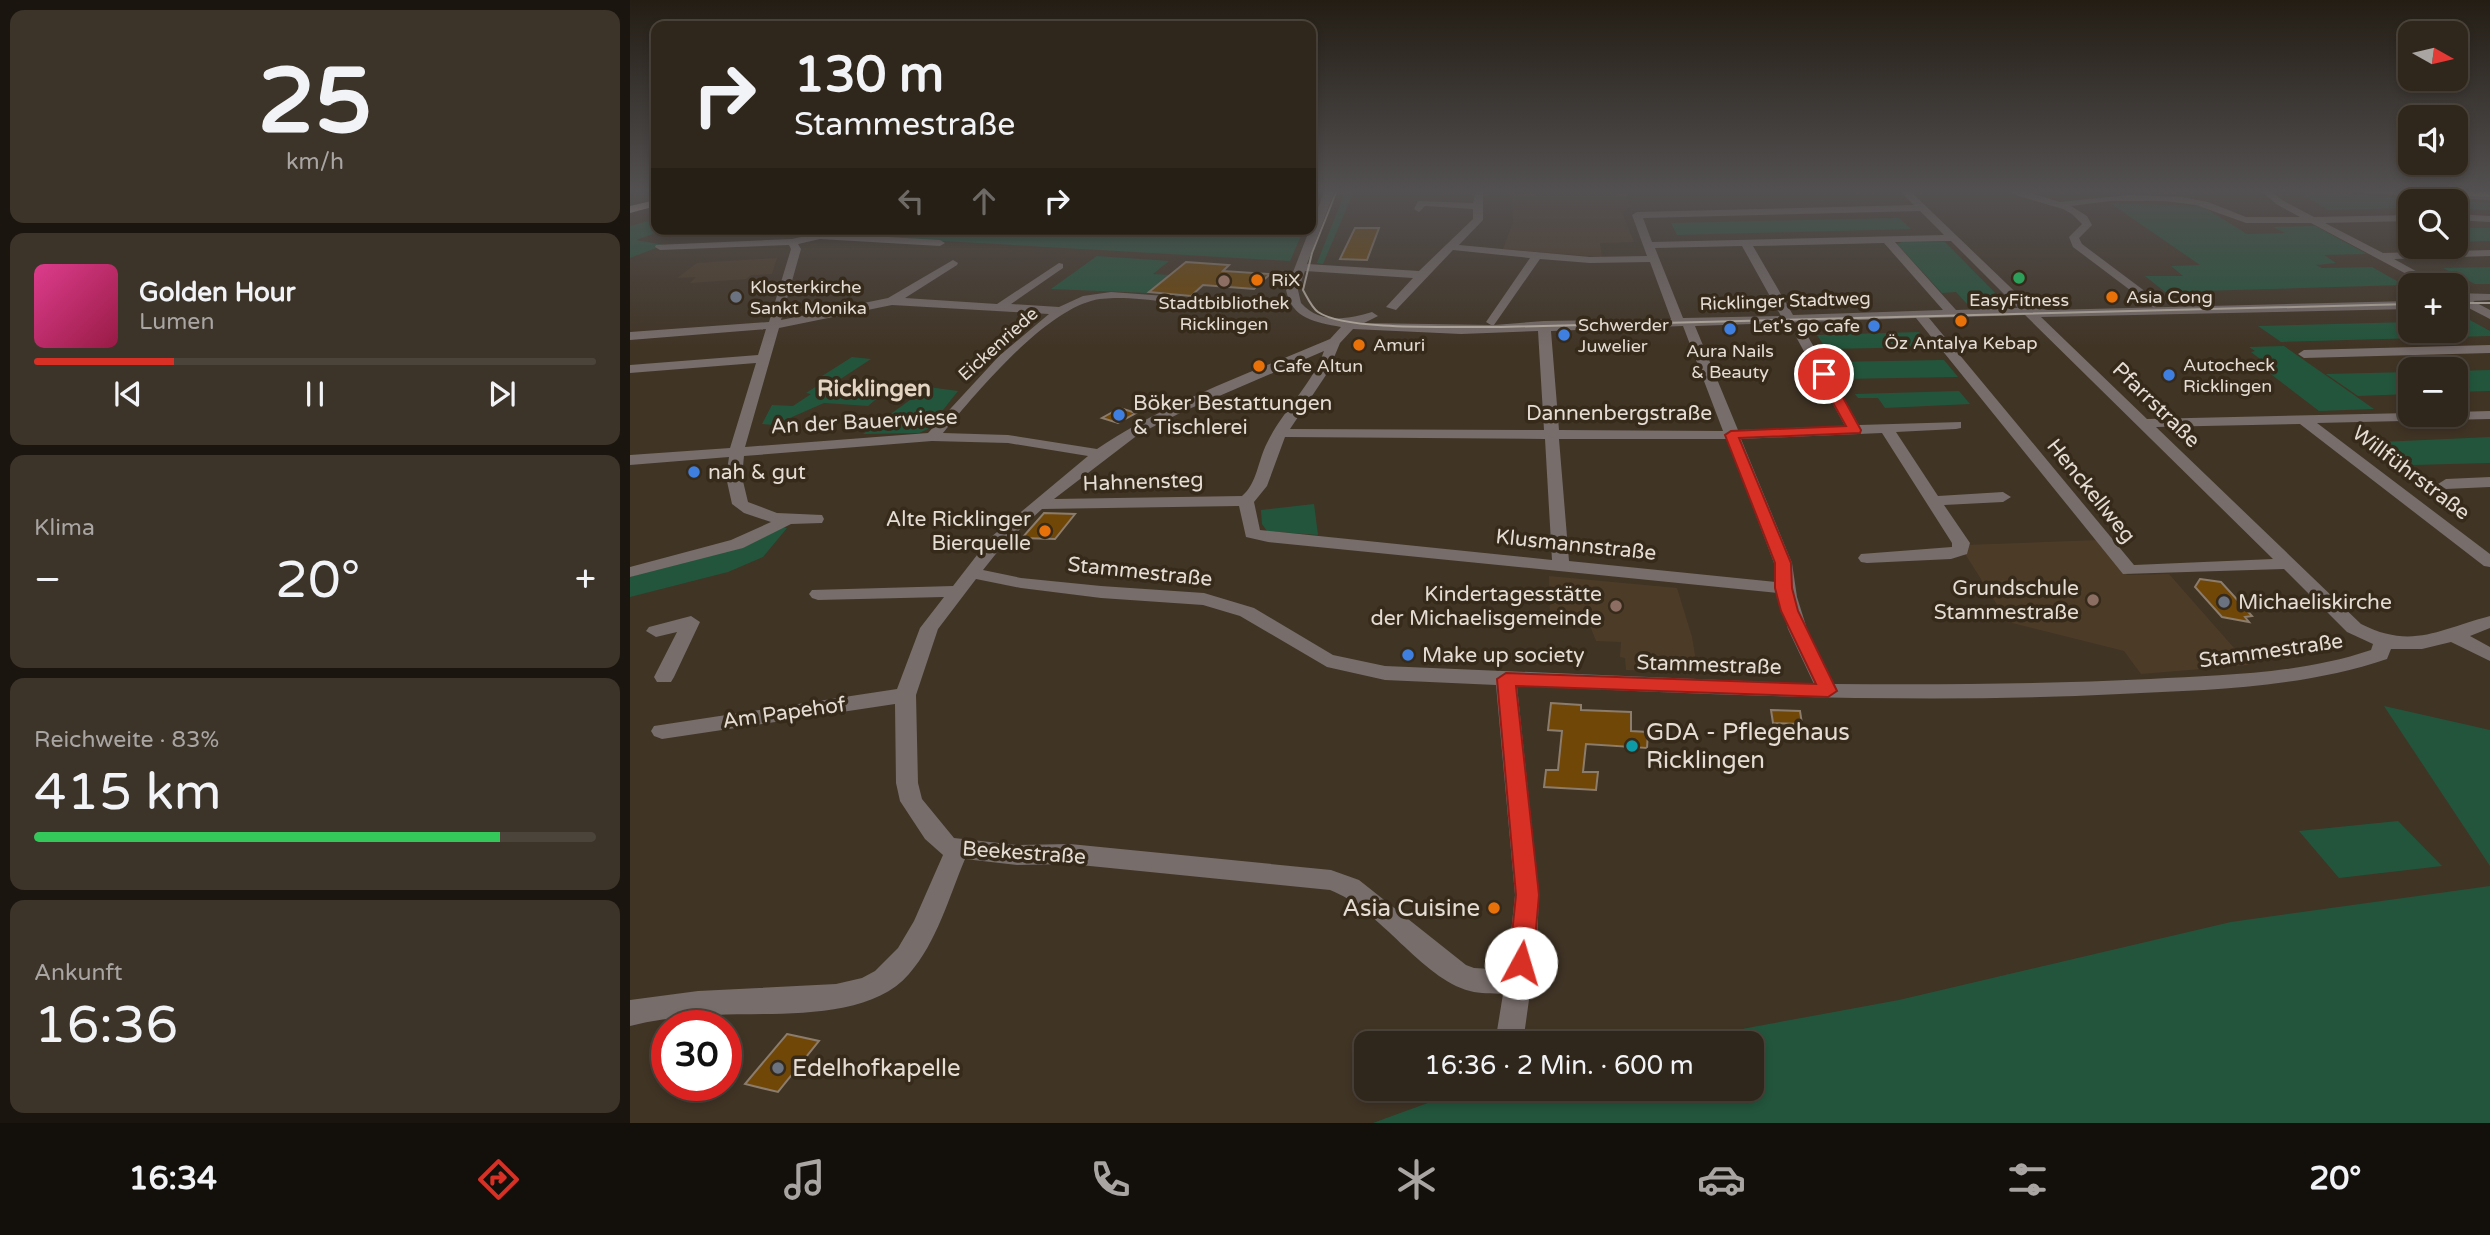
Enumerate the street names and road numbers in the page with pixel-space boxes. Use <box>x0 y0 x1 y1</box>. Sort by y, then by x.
street label: Ricklinger Stadtweg <box>1699 287 1871 315</box>
street label: Eickenriede <box>954 303 1042 385</box>
street label: Pfarrstraße <box>2107 357 2205 453</box>
street label: Dannenbergstraße <box>1526 401 1712 426</box>
street label: An der Bauerwiese <box>770 405 958 439</box>
street label: Willführstraße <box>2347 421 2475 525</box>
street label: Henckellweg <box>2041 434 2141 548</box>
street label: Hahnensteg <box>1082 467 1204 497</box>
street label: Klusmannstraße <box>1494 524 1658 566</box>
street label: Stammestraße <box>1066 552 1214 592</box>
street label: Stammestraße <box>2197 628 2345 673</box>
street label: Stammestraße <box>1636 650 1782 680</box>
street label: Am Papehof <box>721 692 847 734</box>
street label: Beekestraße <box>961 836 1087 870</box>

